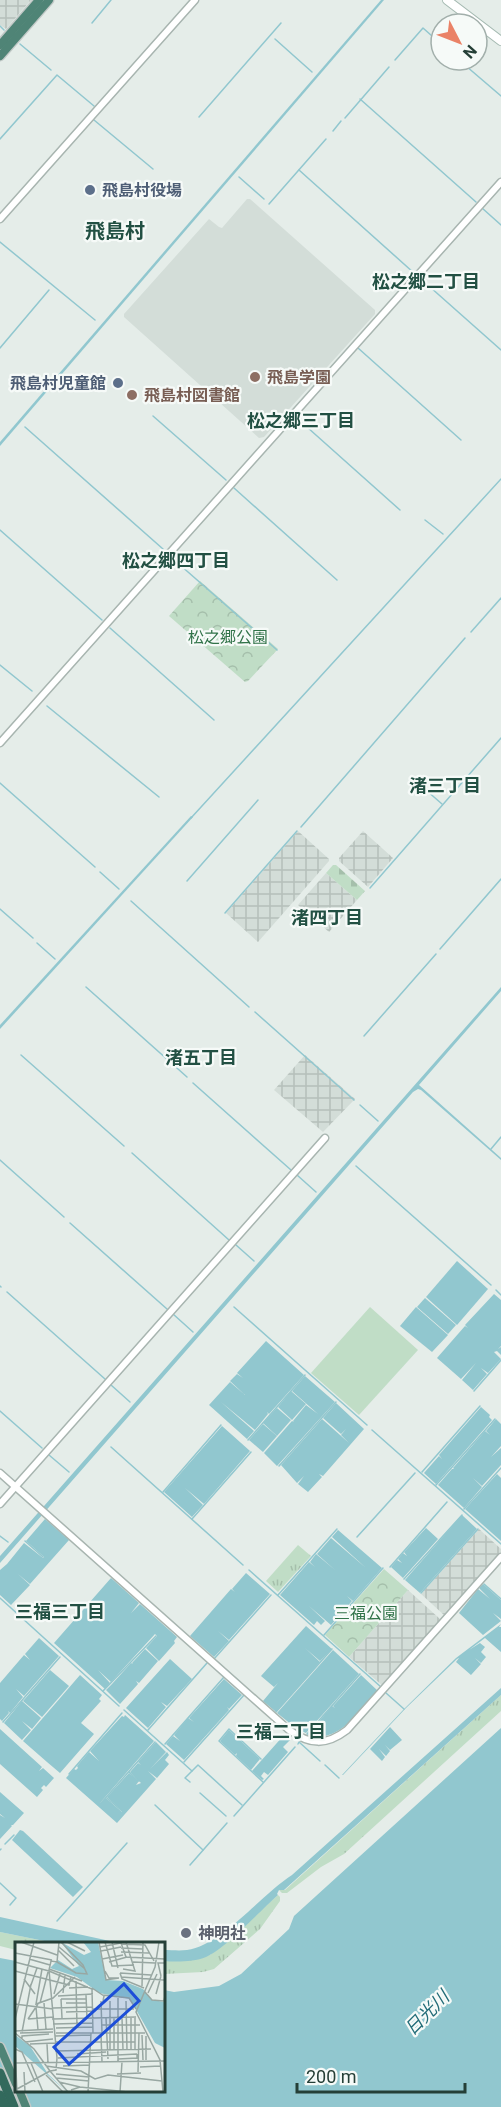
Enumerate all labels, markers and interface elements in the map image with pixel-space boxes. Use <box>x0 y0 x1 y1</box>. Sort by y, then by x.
north arrow <box>429 12 489 72</box>
text: N <box>459 41 481 62</box>
place label: 飛島村役場 <box>102 181 182 200</box>
marker: 飛島村役場 <box>83 183 97 197</box>
district label: 飛島村 <box>85 219 145 243</box>
district label: 松之郷二丁目 <box>372 271 480 292</box>
place label: 飛島学園 <box>267 368 331 387</box>
marker: 飛島学園 <box>248 370 262 384</box>
place label: 飛島村児童館 <box>10 374 106 393</box>
marker: 飛島村児童館 <box>111 376 125 390</box>
place label: 飛島村図書館 <box>144 386 240 405</box>
marker: 飛島村図書館 <box>125 388 139 402</box>
district label: 松之郷三丁目 <box>247 410 355 431</box>
district label: 松之郷四丁目 <box>122 550 230 571</box>
park label: 松之郷公園 <box>188 628 268 647</box>
district label: 渚三丁目 <box>409 775 481 796</box>
district label: 渚四丁目 <box>291 907 363 928</box>
district label: 渚五丁目 <box>165 1047 237 1068</box>
district label: 三福三丁目 <box>15 1601 105 1622</box>
park label: 三福公園 <box>334 1604 398 1623</box>
district label: 三福二丁目 <box>236 1721 326 1742</box>
place label: 神明社 <box>198 1924 246 1943</box>
marker: 神明社 <box>179 1926 193 1940</box>
inset map <box>15 1942 165 2092</box>
water label: 日光川 <box>400 1985 455 2039</box>
scale bar <box>297 2056 465 2094</box>
text: 200 m <box>306 2066 357 2087</box>

